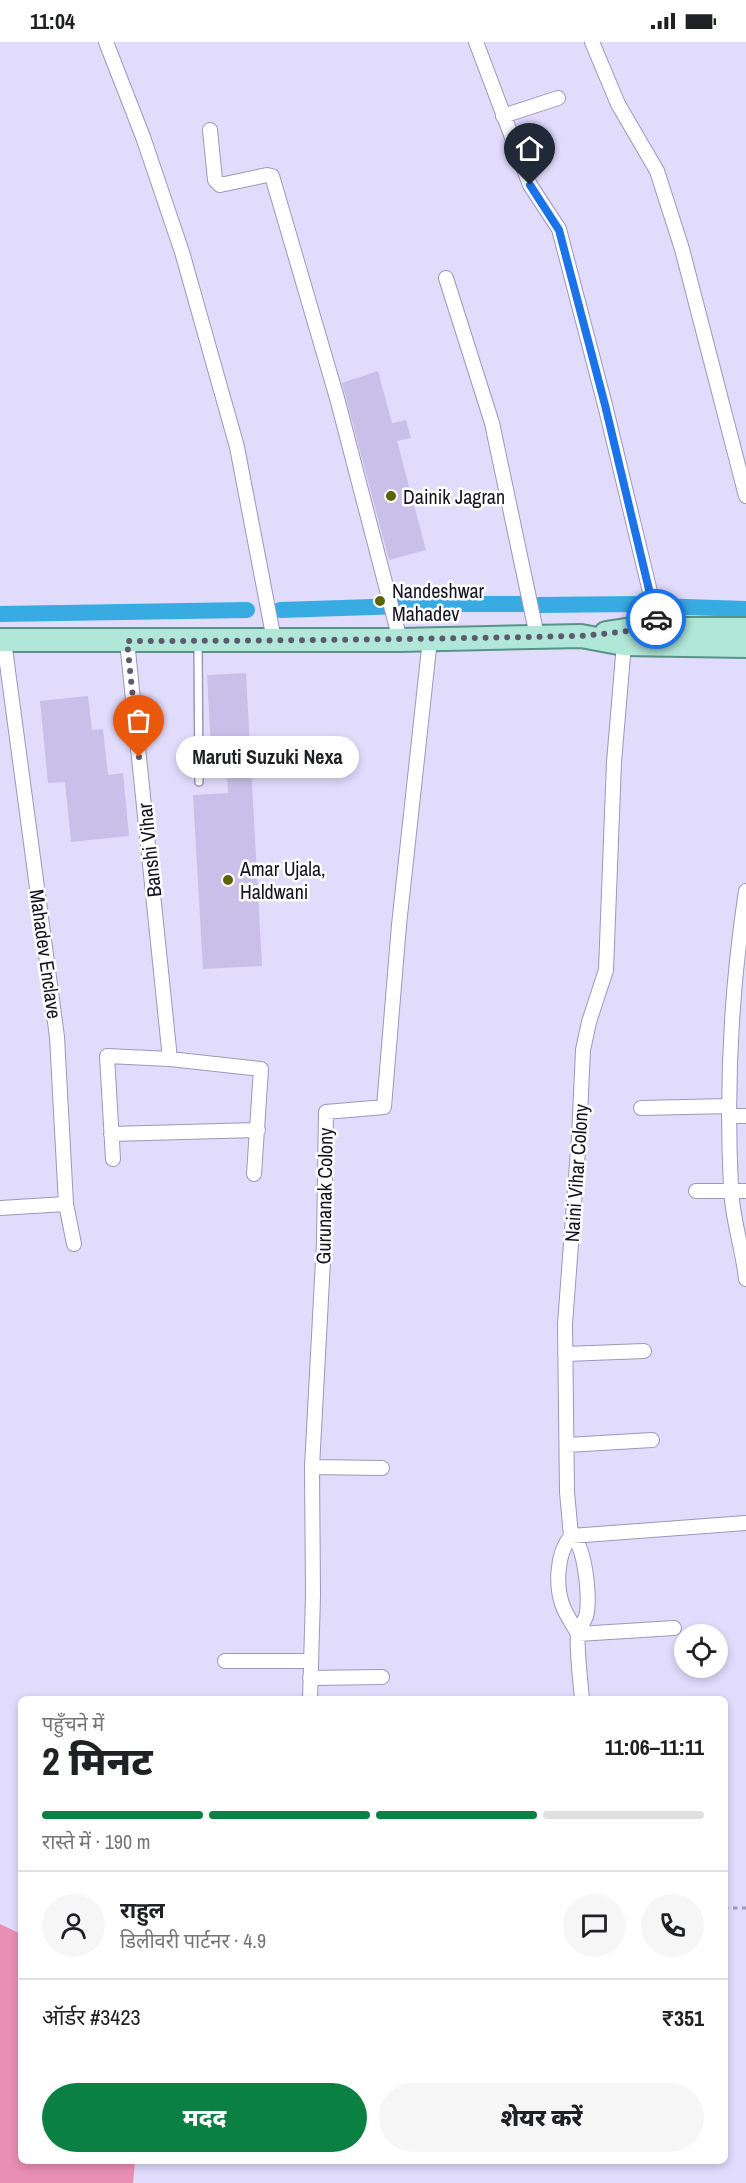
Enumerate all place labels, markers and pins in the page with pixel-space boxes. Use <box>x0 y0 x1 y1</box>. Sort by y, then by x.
pin <box>504 123 555 185</box>
place label: Dainik Jagran <box>403 483 505 510</box>
marker: Dainik Jagran <box>384 489 398 503</box>
place label: Nandeshwar Mahadev <box>392 577 485 627</box>
marker: Nandeshwar Mahadev <box>373 594 387 608</box>
pin <box>113 695 164 757</box>
callout: Maruti Suzuki Nexa <box>175 736 358 778</box>
place label: Amar Ujala, Haldwani <box>239 855 326 905</box>
marker: Amar Ujala, Haldwani <box>221 873 235 887</box>

